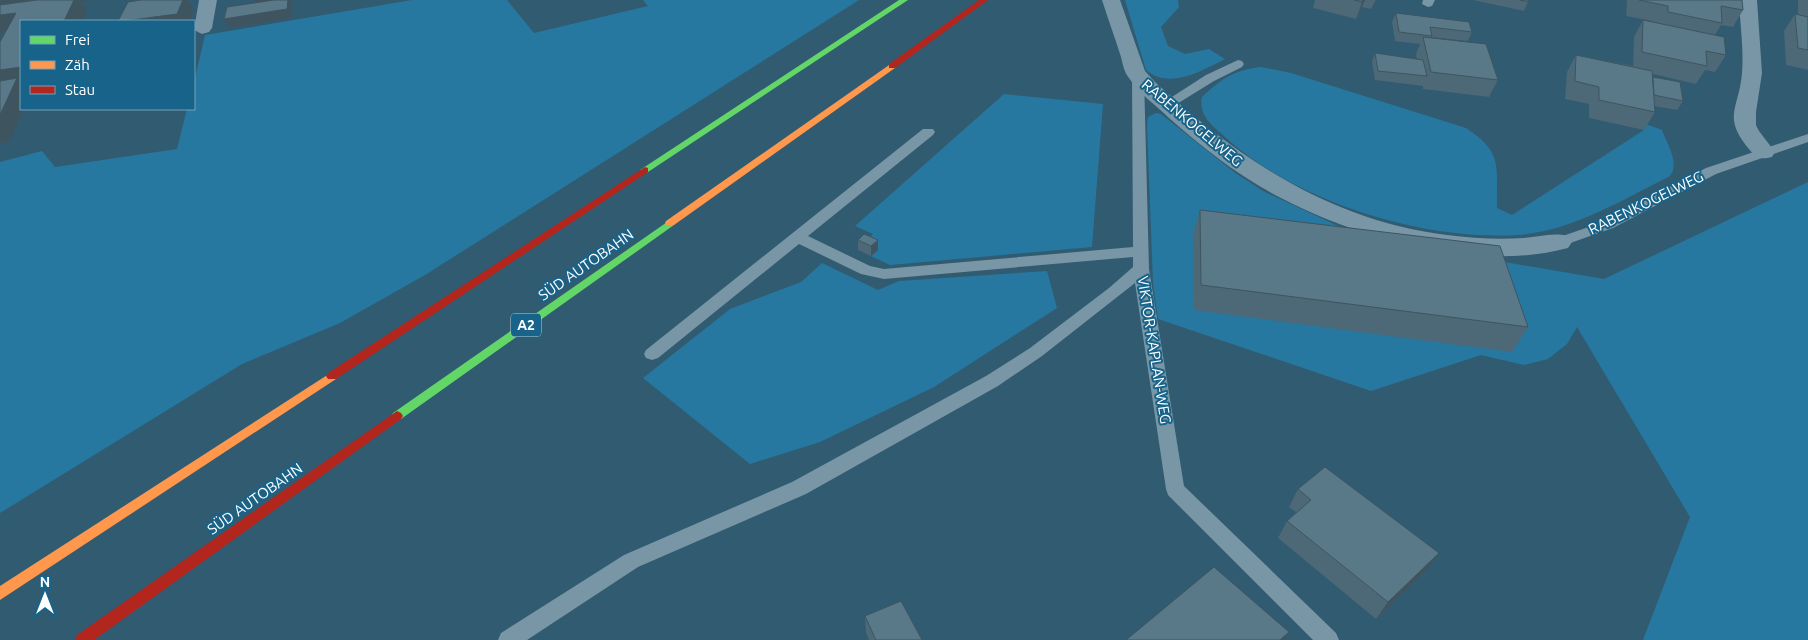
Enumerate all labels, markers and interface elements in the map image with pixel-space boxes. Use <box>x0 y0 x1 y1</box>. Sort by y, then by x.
legend <box>20 20 195 110</box>
text: Frei <box>65 31 90 48</box>
text: Zäh <box>65 56 90 73</box>
street label: RABENKOGELWEG <box>1139 76 1246 170</box>
text: Stau <box>65 81 95 98</box>
street label: RABENKOGELWEG <box>1585 167 1706 238</box>
street label: SÜD AUTOBAHN <box>535 225 637 304</box>
street label: VIKTOR-KAPLAN-WEG <box>1134 275 1175 425</box>
road number: A2 <box>511 314 541 336</box>
street label: SÜD AUTOBAHN <box>204 459 306 538</box>
north arrow <box>20 570 70 620</box>
text: N <box>40 574 50 590</box>

